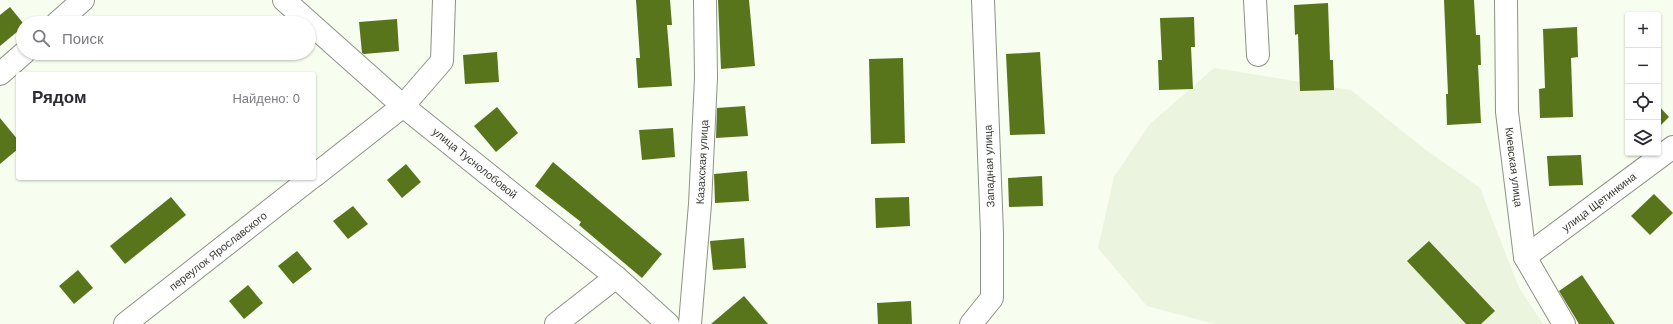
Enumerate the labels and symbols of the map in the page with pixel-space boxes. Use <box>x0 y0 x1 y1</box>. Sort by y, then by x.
street label: Казахская улица <box>694 118 710 205</box>
street label: Западная улица <box>982 124 996 208</box>
street label: улица Туснолобовой <box>430 125 520 201</box>
street label: Киевская улица <box>1503 126 1525 208</box>
street label: улица Щетинкина <box>1560 170 1639 234</box>
street label: переулок Ярославского <box>167 209 269 293</box>

